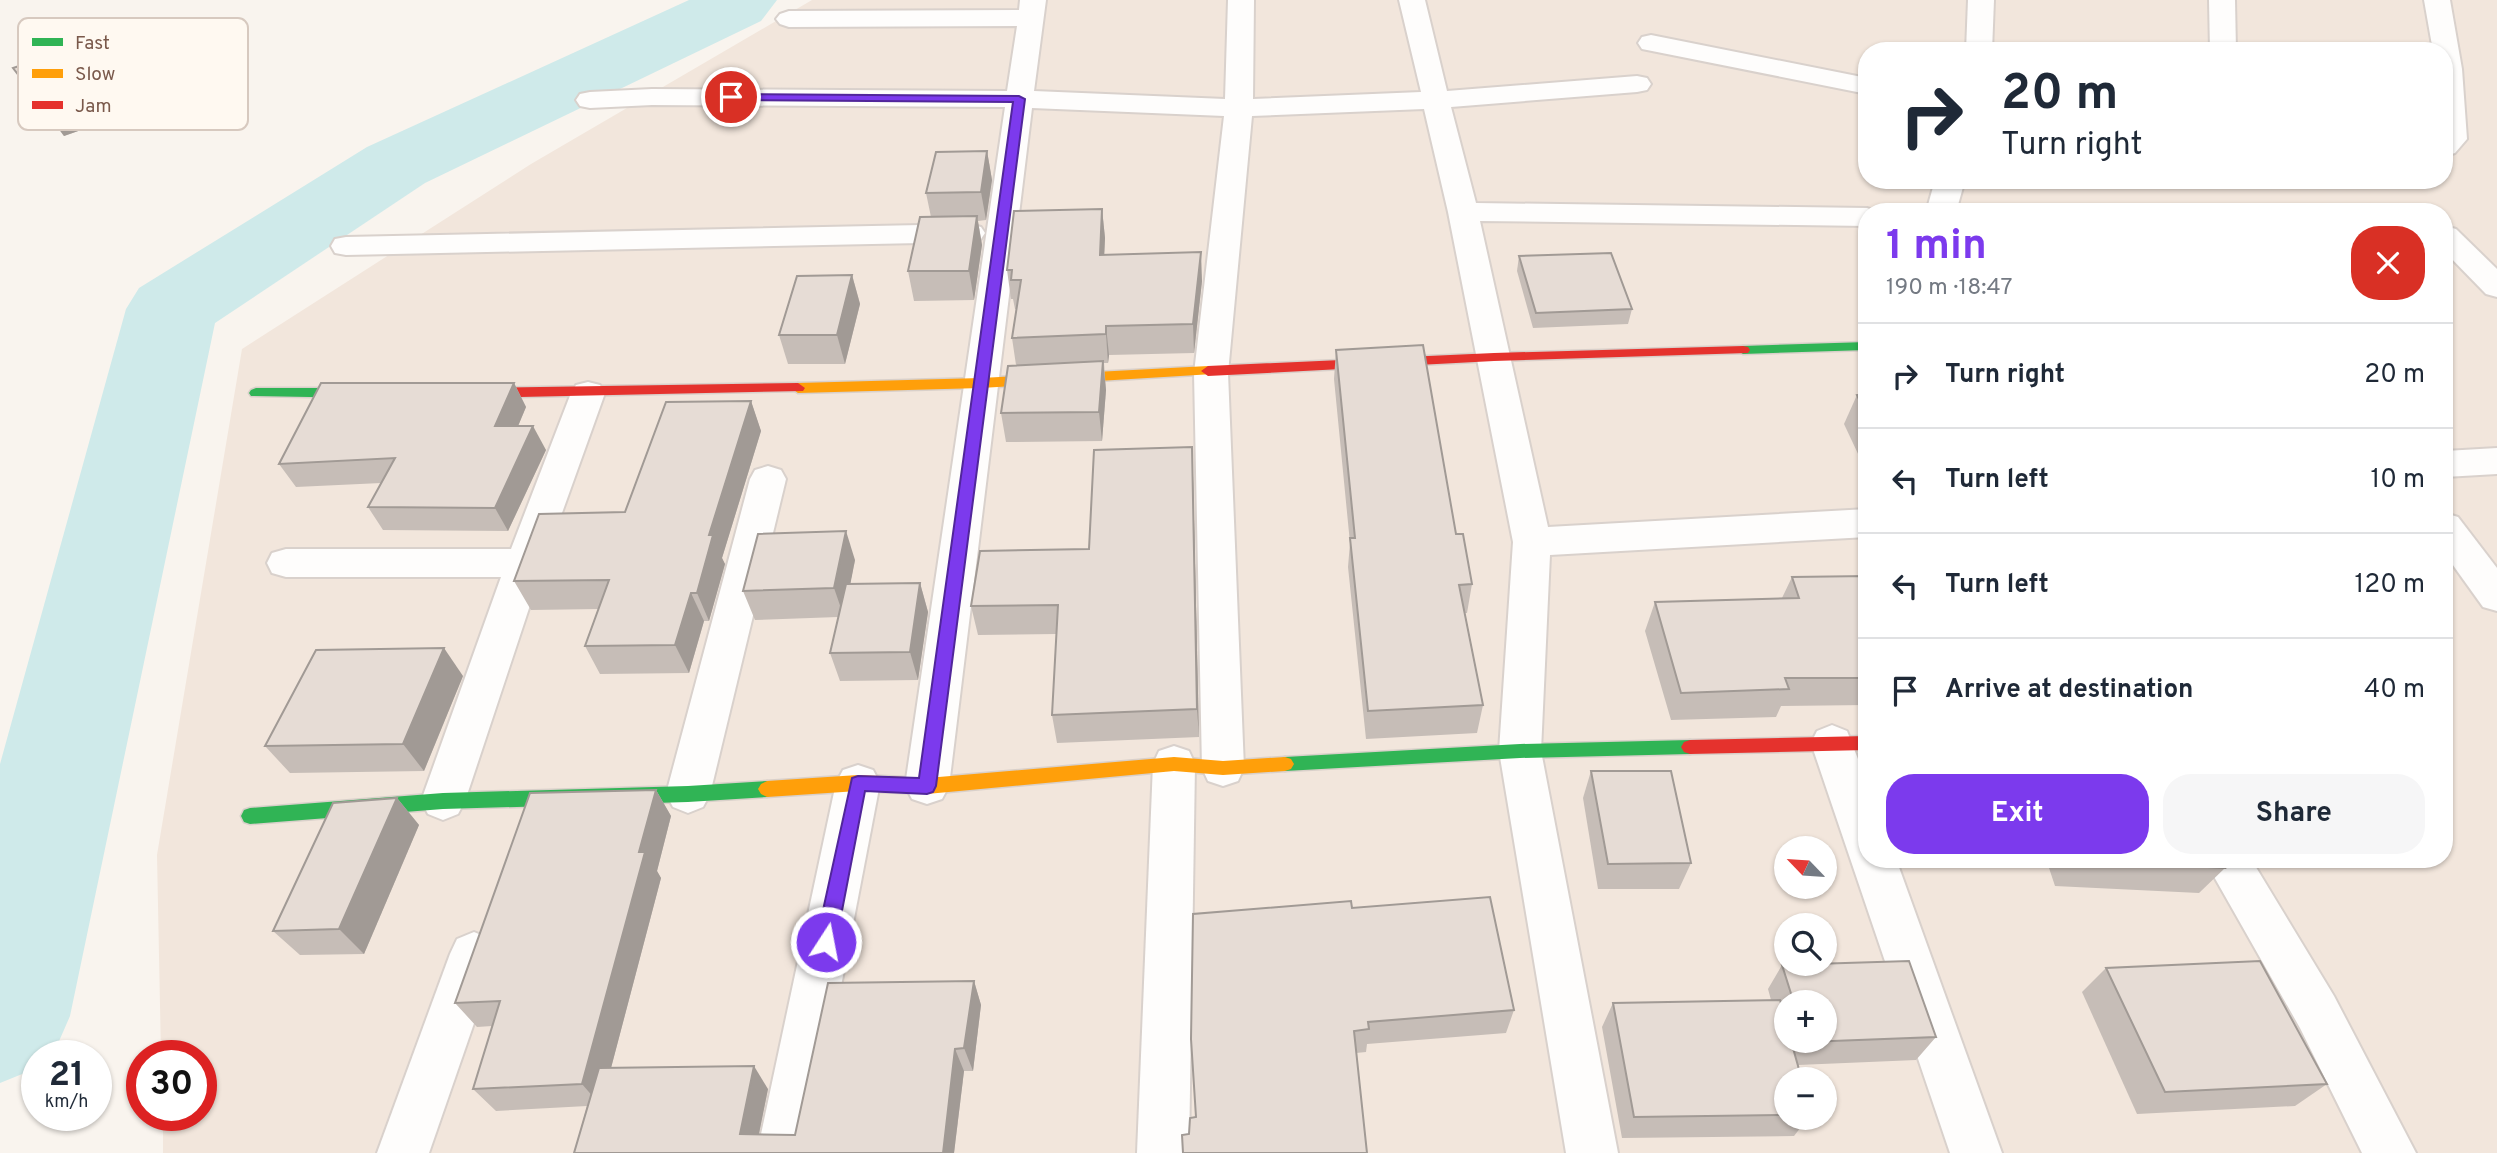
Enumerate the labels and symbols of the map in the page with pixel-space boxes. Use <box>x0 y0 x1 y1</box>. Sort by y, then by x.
legend <box>18 18 248 130</box>
text: Fast <box>75 32 110 56</box>
text: Slow <box>75 63 115 87</box>
pin <box>701 67 761 127</box>
text: Jam <box>75 95 112 119</box>
north arrow <box>1774 836 1838 900</box>
position arrow <box>789 905 863 979</box>
speed limit sign: 30 <box>126 1040 217 1131</box>

